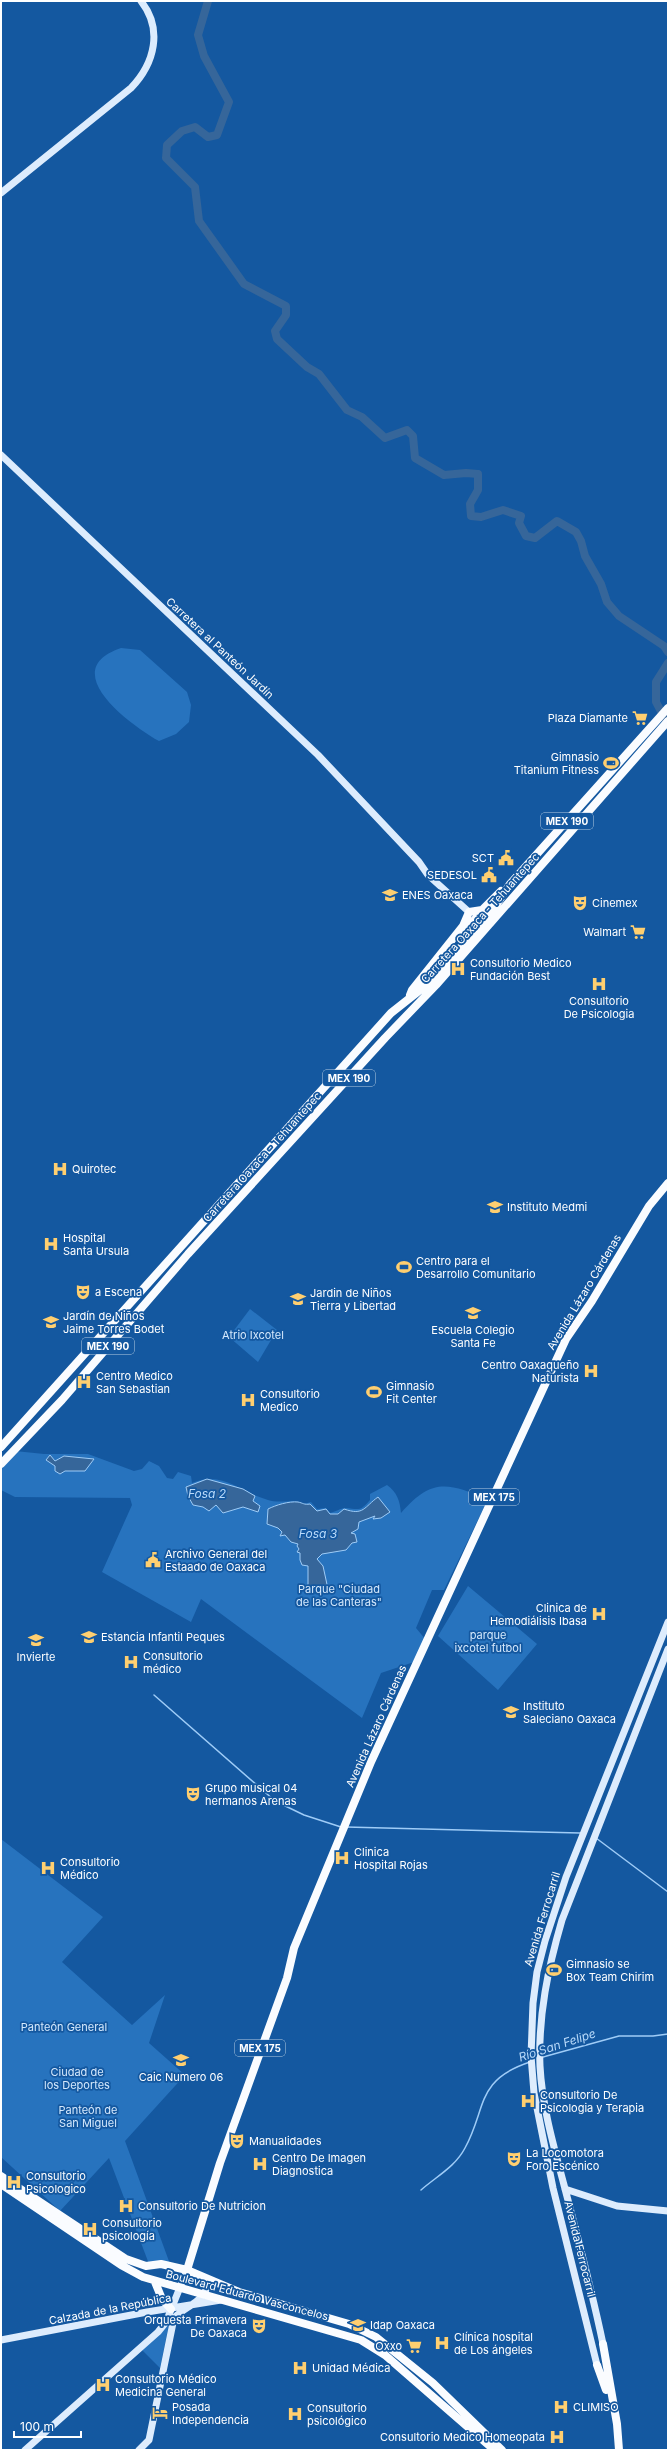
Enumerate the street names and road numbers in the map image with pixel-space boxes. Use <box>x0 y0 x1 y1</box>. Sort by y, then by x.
street label: Carretera al Panteón Jardín <box>163 594 277 702</box>
road number: MEX 190 <box>541 813 593 829</box>
street label: Carretera Oaxaca - Tehuantepec <box>418 850 542 986</box>
road number: MEX 190 <box>323 1070 375 1086</box>
street label: Carretera Oaxaca - Tehuantepec <box>200 1089 324 1225</box>
street label: Avenida Lázaro Cárdenas <box>544 1231 624 1352</box>
road number: MEX 190 <box>82 1338 134 1354</box>
road number: MEX 175 <box>469 1489 519 1505</box>
street label: Avenida Lázaro Cárdenas <box>343 1662 409 1789</box>
street label: Avenida Ferrocarril <box>521 1870 563 1968</box>
road number: MEX 175 <box>235 2040 285 2056</box>
street label: Avenida Ferrocarril <box>561 2200 599 2298</box>
street label: Boulevard Eduardo Vasconcelos <box>164 2267 330 2324</box>
street label: Calzada de la República <box>48 2290 172 2328</box>

